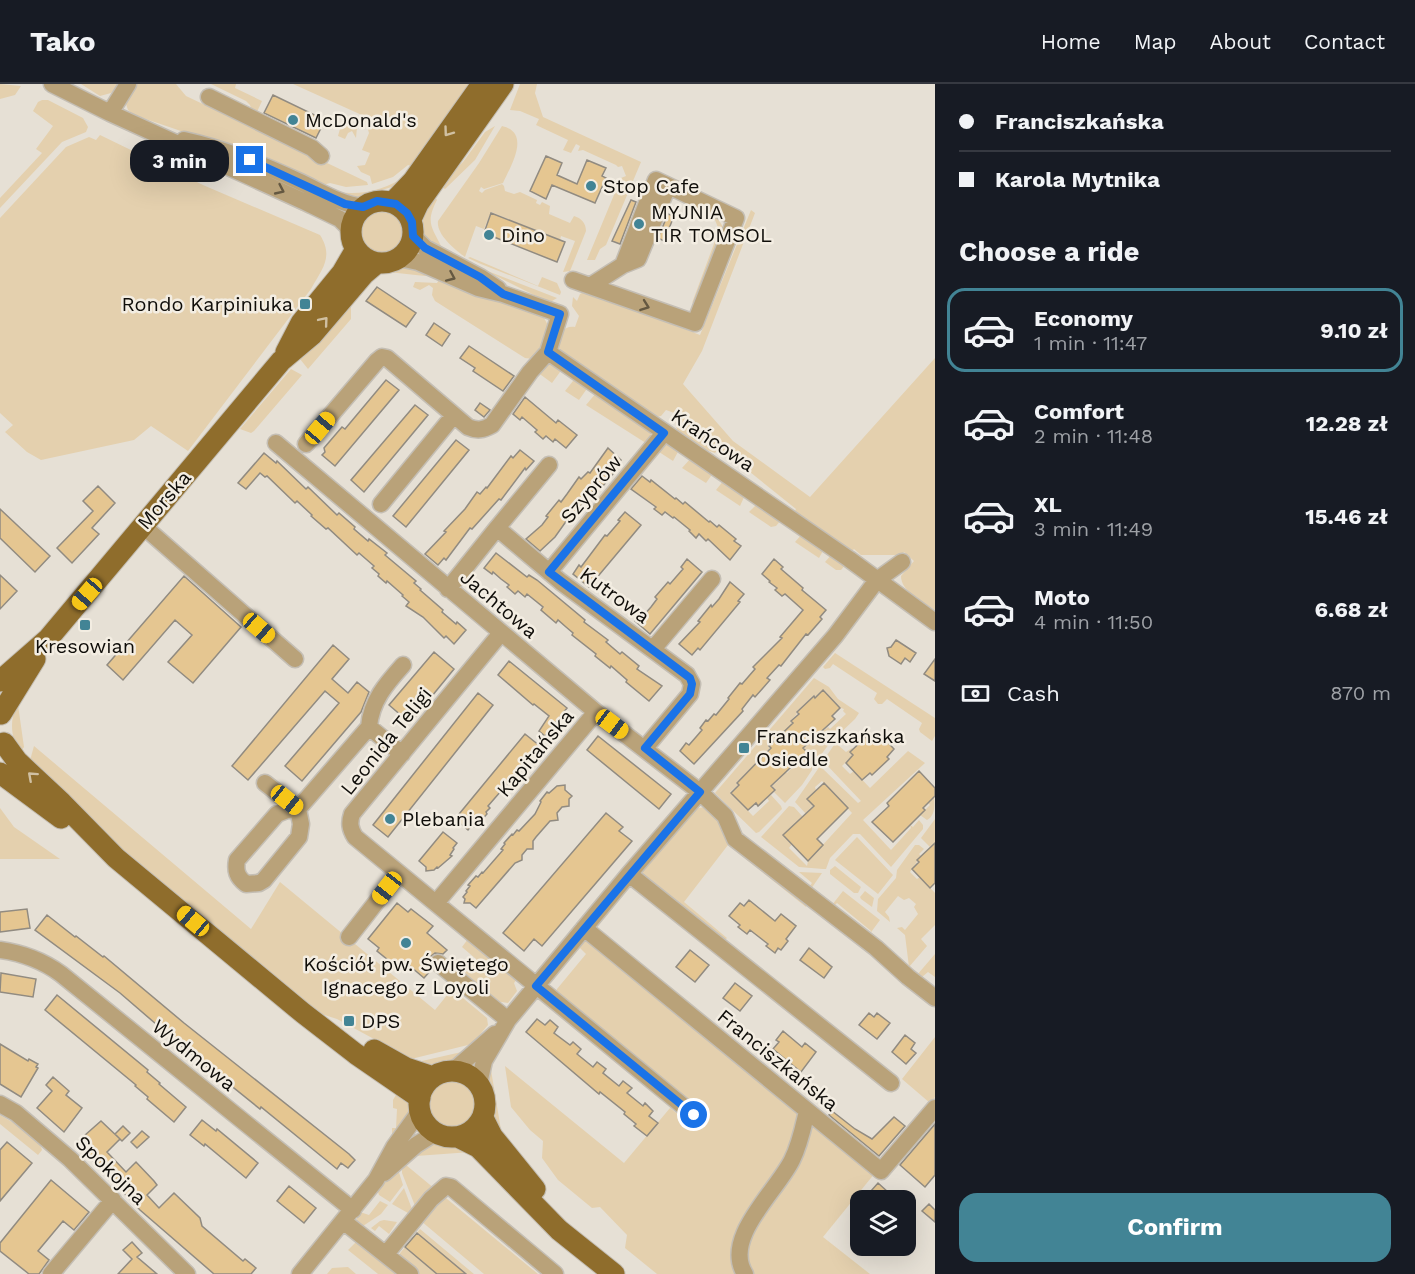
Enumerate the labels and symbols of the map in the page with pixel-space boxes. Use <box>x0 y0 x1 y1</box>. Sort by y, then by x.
place label: McDonald's <box>305 108 417 132</box>
marker: McDonald's <box>286 113 300 127</box>
one-way arrow <box>444 125 455 136</box>
callout: 3 min <box>130 139 229 181</box>
route end <box>236 146 263 173</box>
place label: Stop Cafe <box>603 174 700 198</box>
marker: Stop Cafe <box>584 179 598 193</box>
one-way arrow <box>273 182 284 194</box>
place label: MYJNIA TIR TOMSOL <box>651 200 772 247</box>
marker: MYJNIA TIR TOMSOL <box>632 217 646 231</box>
place label: Dino <box>501 223 545 247</box>
marker: Dino <box>482 228 496 242</box>
one-way arrow <box>444 270 455 282</box>
place label: Rondo Karpiniuka <box>122 292 293 316</box>
marker: Rondo Karpiniuka <box>298 297 312 311</box>
one-way arrow <box>639 298 650 311</box>
one-way arrow <box>317 317 328 328</box>
street label: Krańcowa <box>667 403 759 477</box>
car <box>302 408 338 448</box>
street label: Szyprów <box>555 449 627 528</box>
street label: Morska <box>132 466 196 534</box>
street label: Kutrowa <box>575 562 655 628</box>
street label: Jachtowa <box>455 565 543 643</box>
car <box>68 575 106 613</box>
car <box>240 609 278 647</box>
marker: Kresowian <box>78 618 92 632</box>
place label: Kresowian <box>35 634 135 658</box>
street label: Leonida Teligi <box>335 682 437 800</box>
street label: Kapitańska <box>491 704 579 802</box>
car <box>592 706 632 742</box>
place label: Franciszkańska Osiedle <box>756 724 905 771</box>
marker: Franciszkańska Osiedle <box>737 741 751 755</box>
one-way arrow <box>29 772 39 783</box>
car <box>267 782 307 818</box>
place label: Plebania <box>402 807 485 831</box>
marker: Plebania <box>383 812 397 826</box>
car <box>369 868 405 908</box>
car <box>173 903 213 939</box>
marker: Kościół pw. Świętego Ignacego z Loyoli <box>399 936 413 950</box>
place label: Kościół pw. Świętego Ignacego z Loyoli <box>303 952 509 999</box>
street label: Franciszkańska <box>713 1004 843 1116</box>
place label: DPS <box>361 1009 400 1033</box>
street label: Wydmowa <box>147 1014 241 1096</box>
marker: DPS <box>342 1014 356 1028</box>
route start <box>680 1101 707 1128</box>
street label: Spokojna <box>71 1130 151 1210</box>

